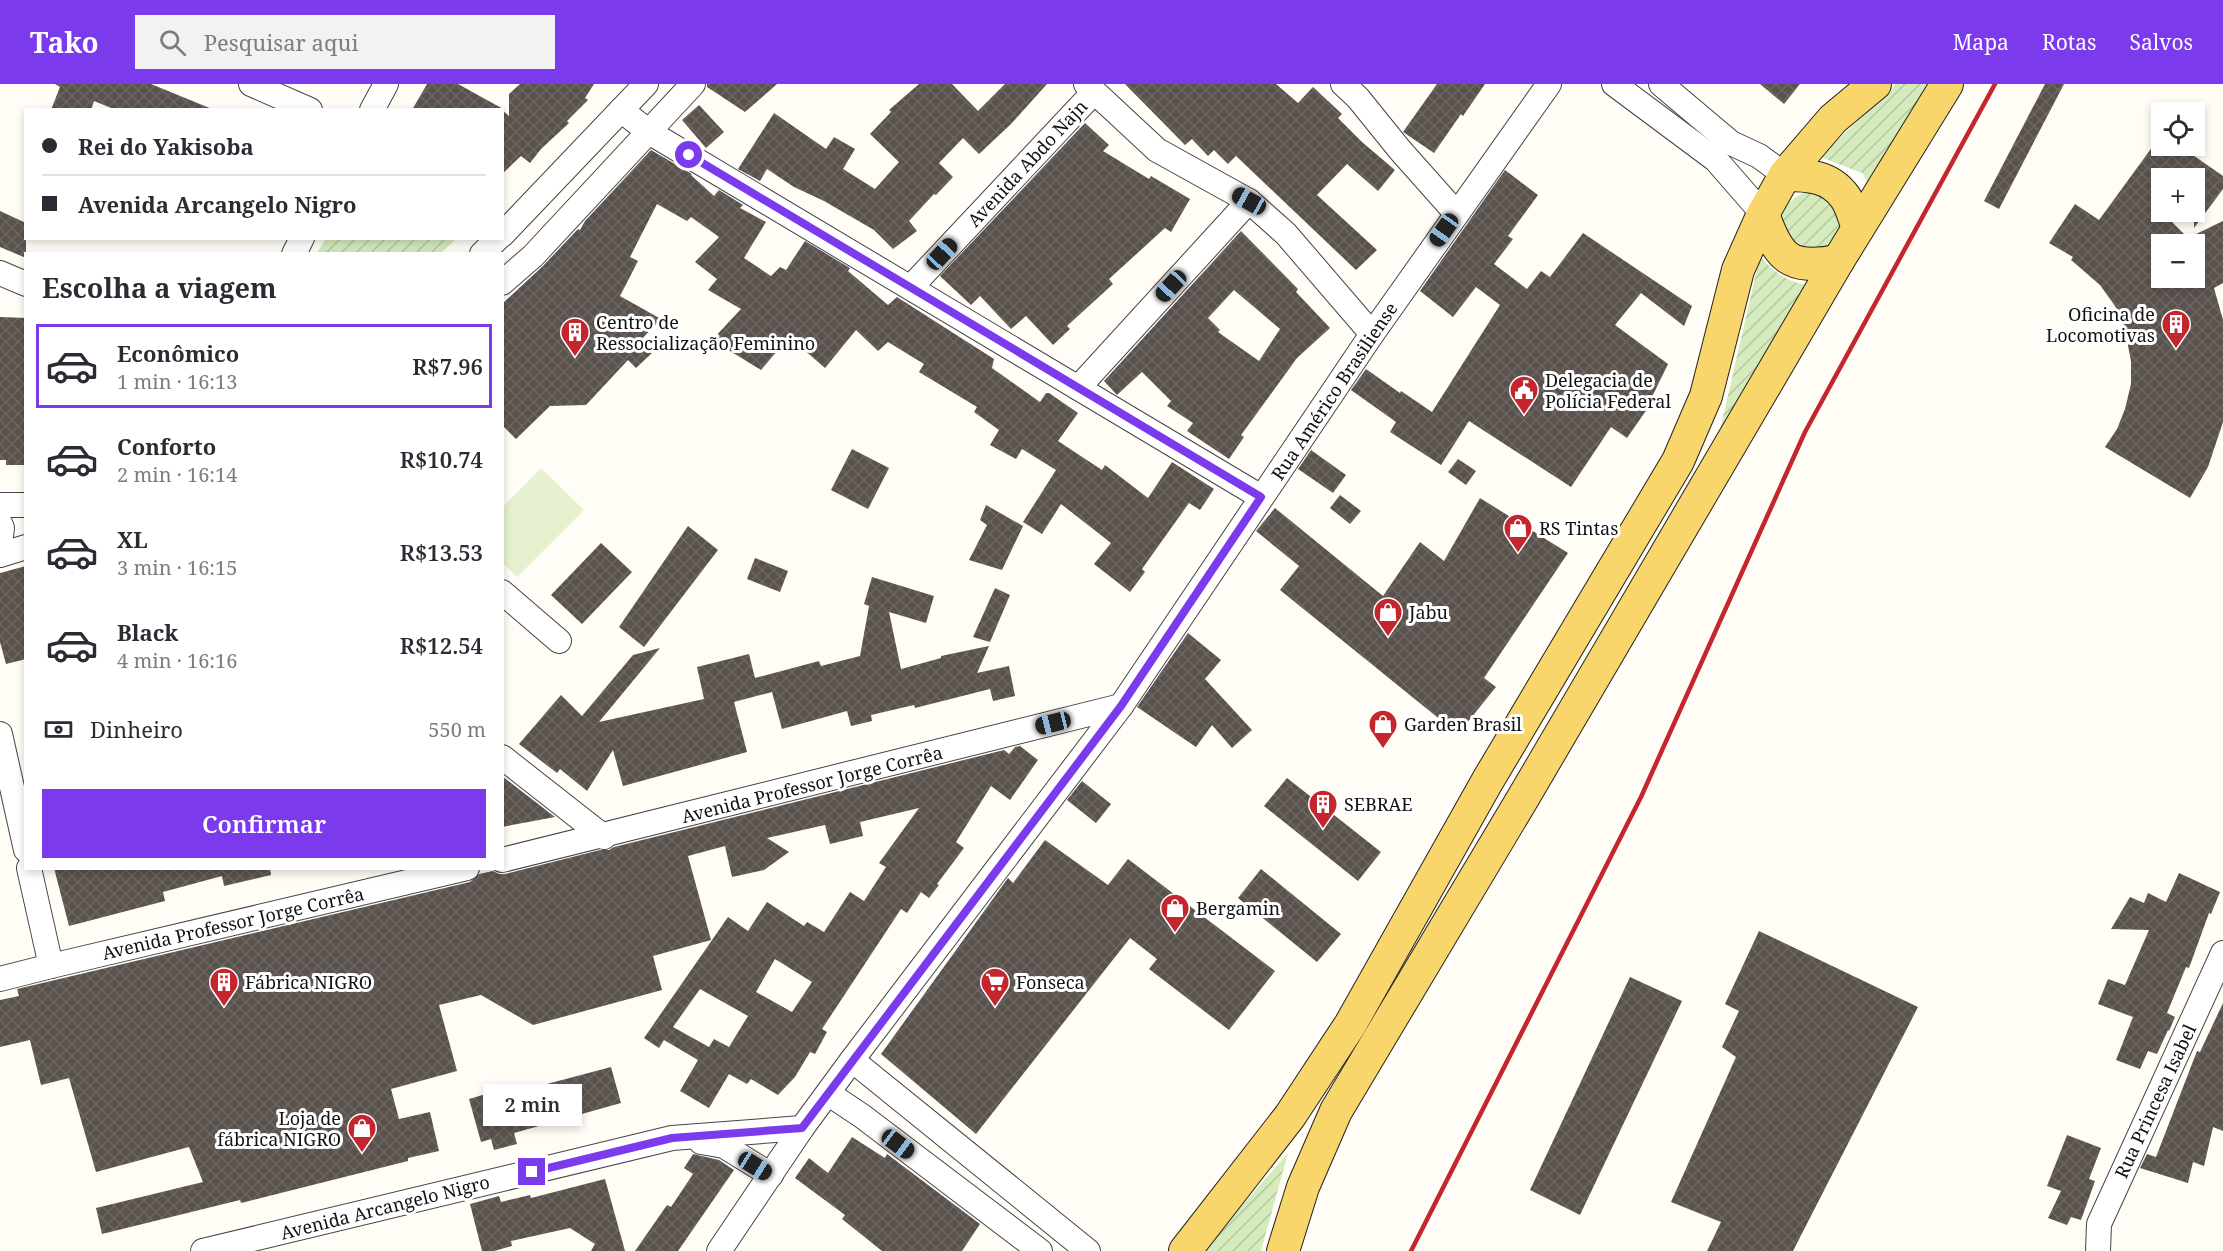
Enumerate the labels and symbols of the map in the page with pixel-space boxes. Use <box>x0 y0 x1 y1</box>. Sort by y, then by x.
street label: Avenida Abdo Najn <box>962 94 1093 232</box>
route start <box>675 141 702 168</box>
car <box>1229 184 1269 218</box>
car <box>1426 210 1462 250</box>
car <box>923 235 961 273</box>
car <box>1152 267 1190 305</box>
street label: Rua Américo Brasiliense <box>1265 297 1403 485</box>
place label: Oficina de Locomotivas <box>2046 302 2155 347</box>
building icon: Oficina de Locomotivas <box>2160 308 2192 350</box>
place label: Centro de Ressocialização Feminino <box>596 310 815 355</box>
building icon: Centro de Ressocialização Feminino <box>559 316 591 358</box>
place label: Delegacia de Polícia Federal <box>1545 368 1671 413</box>
public building icon: Delegacia de Polícia Federal <box>1508 374 1540 416</box>
shop icon: RS Tintas <box>1502 512 1534 554</box>
place label: RS Tintas <box>1539 516 1618 540</box>
shop icon: Jabu <box>1372 596 1404 638</box>
place label: Jabu <box>1408 600 1449 624</box>
shop icon: Garden Brasil <box>1367 708 1399 750</box>
car <box>1033 710 1073 736</box>
place label: Garden Brasil <box>1404 712 1522 736</box>
street label: Avenida Professor Jorge Corrêa <box>679 740 945 828</box>
building icon: SEBRAE <box>1307 788 1339 830</box>
place label: SEBRAE <box>1344 792 1413 816</box>
street label: Avenida Professor Jorge Corrêa <box>100 881 366 965</box>
shop icon: Bergamin <box>1159 892 1191 934</box>
place label: Bergamin <box>1196 896 1280 920</box>
building icon: Fábrica NIGRO <box>208 966 240 1008</box>
supermarket icon: Fonseca <box>979 966 1011 1008</box>
place label: Fábrica NIGRO <box>245 970 372 994</box>
place label: Fonseca <box>1016 970 1085 994</box>
street label: Rua Princesa Isabel <box>2109 1020 2201 1182</box>
callout: 2 min <box>482 1085 582 1127</box>
place label: Loja de fábrica NIGRO <box>217 1106 341 1151</box>
shop icon: Loja de fábrica NIGRO <box>346 1112 378 1154</box>
car <box>878 1126 918 1162</box>
car <box>735 1149 775 1183</box>
route end <box>518 1158 545 1185</box>
street label: Avenida Arcangelo Nigro <box>278 1169 492 1245</box>

